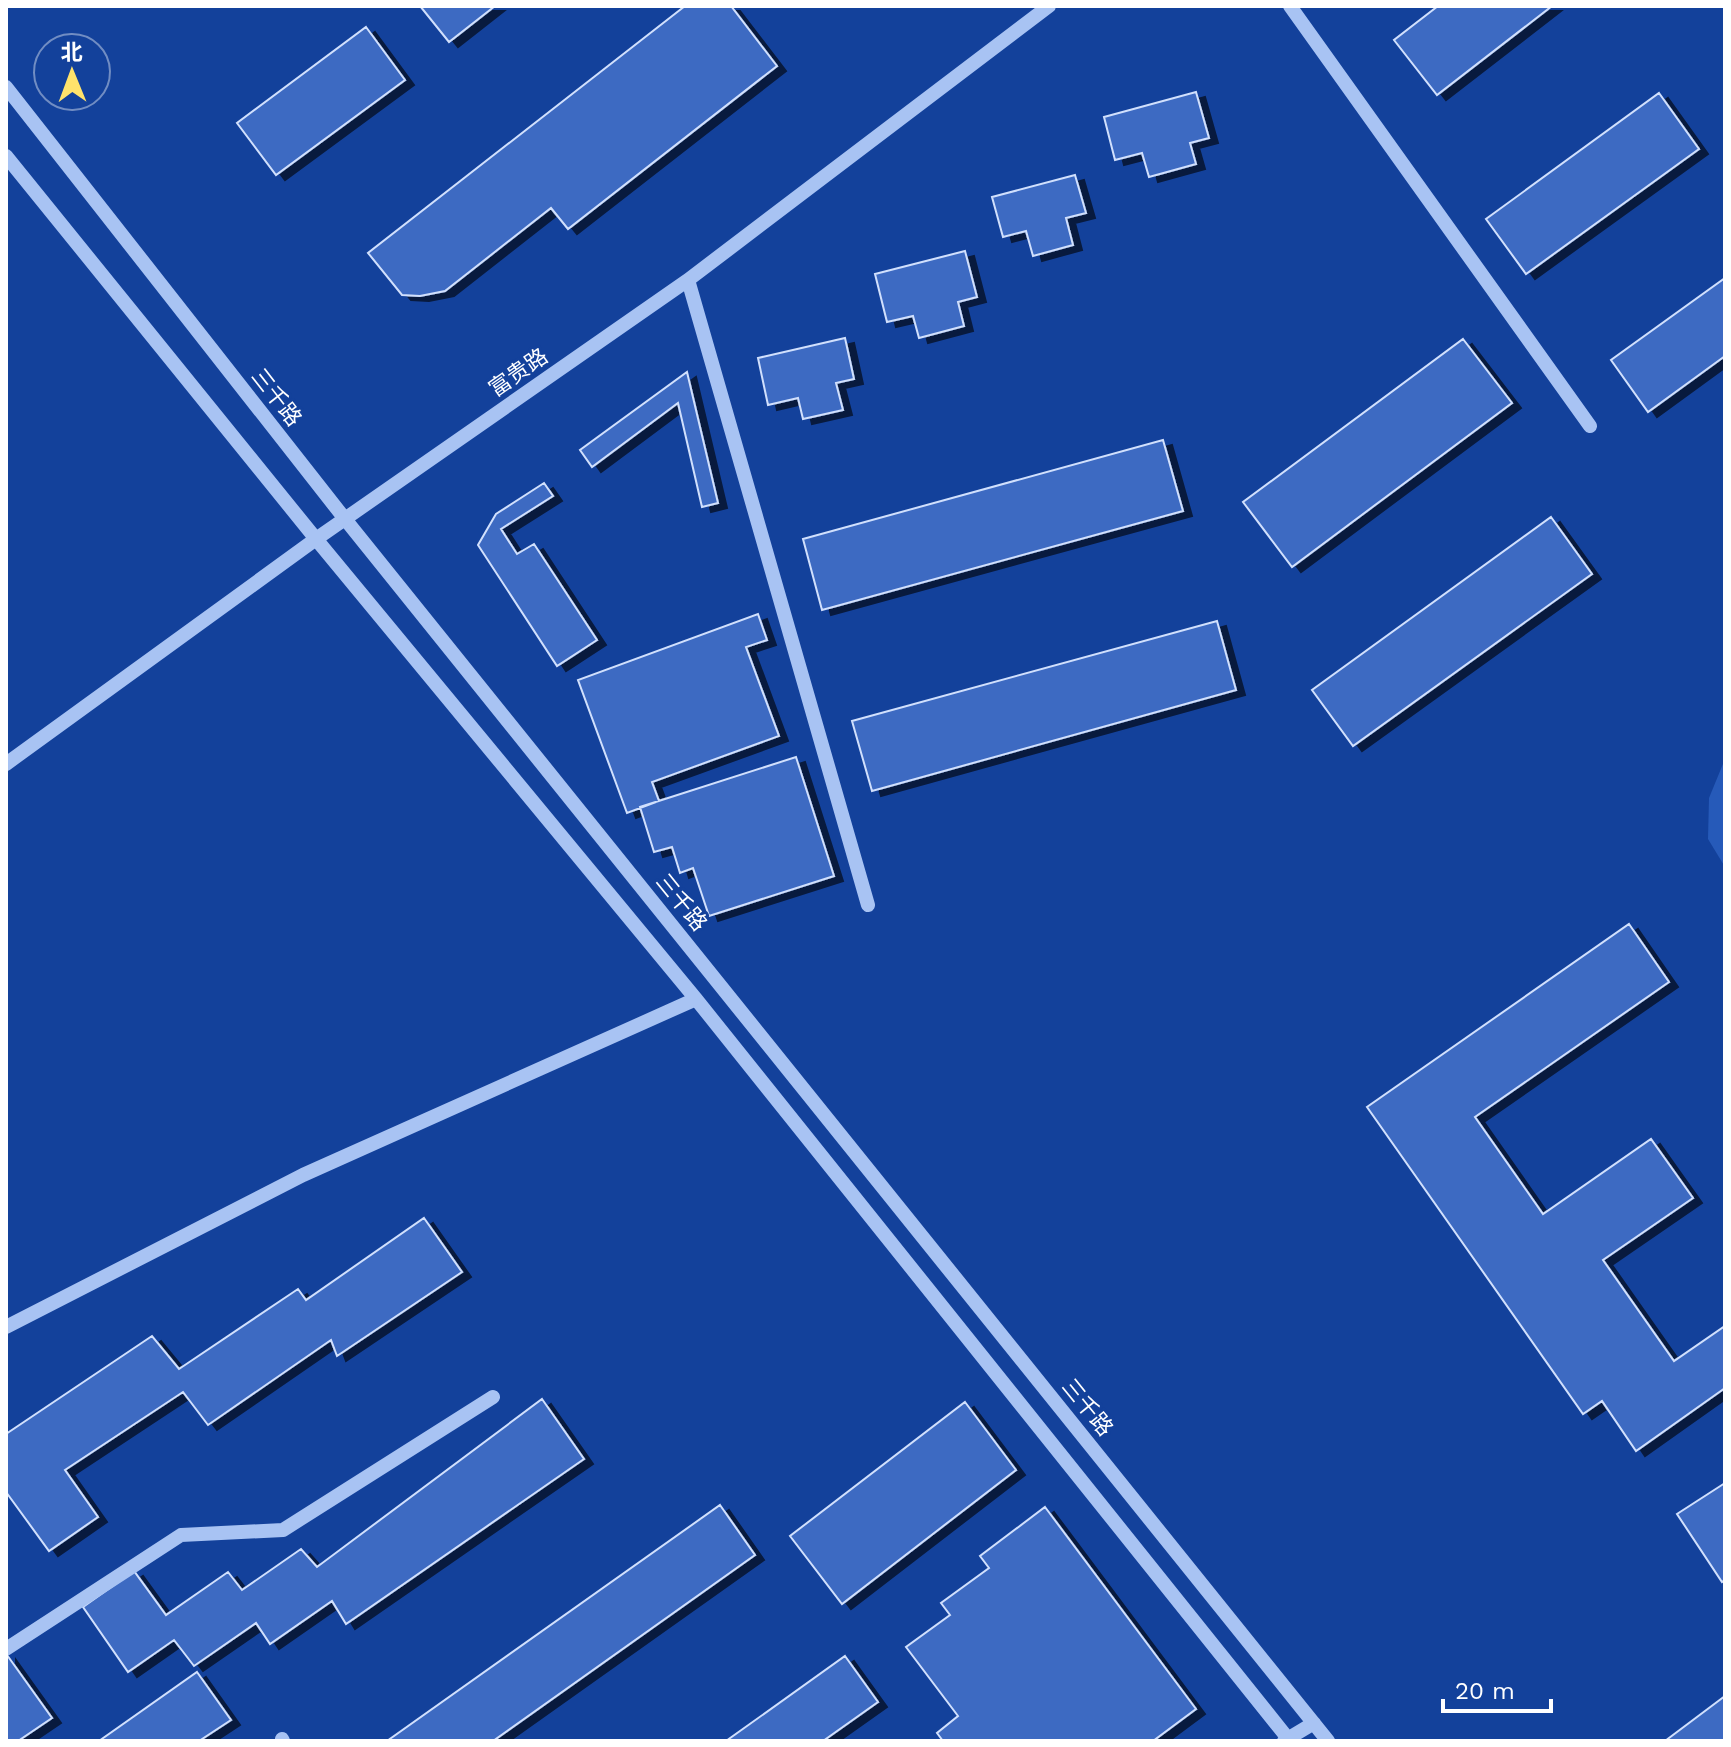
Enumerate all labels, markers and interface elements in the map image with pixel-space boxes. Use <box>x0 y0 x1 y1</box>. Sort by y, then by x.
north arrow <box>32 32 112 112</box>
text: 北 <box>60 40 83 65</box>
street label: 富贵路 <box>484 343 552 402</box>
street label: 三千路 <box>246 364 307 431</box>
street label: 三千路 <box>651 869 712 936</box>
street label: 三千路 <box>1057 1374 1118 1441</box>
scale bar <box>1443 1663 1551 1713</box>
text: 20 m <box>1455 1677 1515 1705</box>

